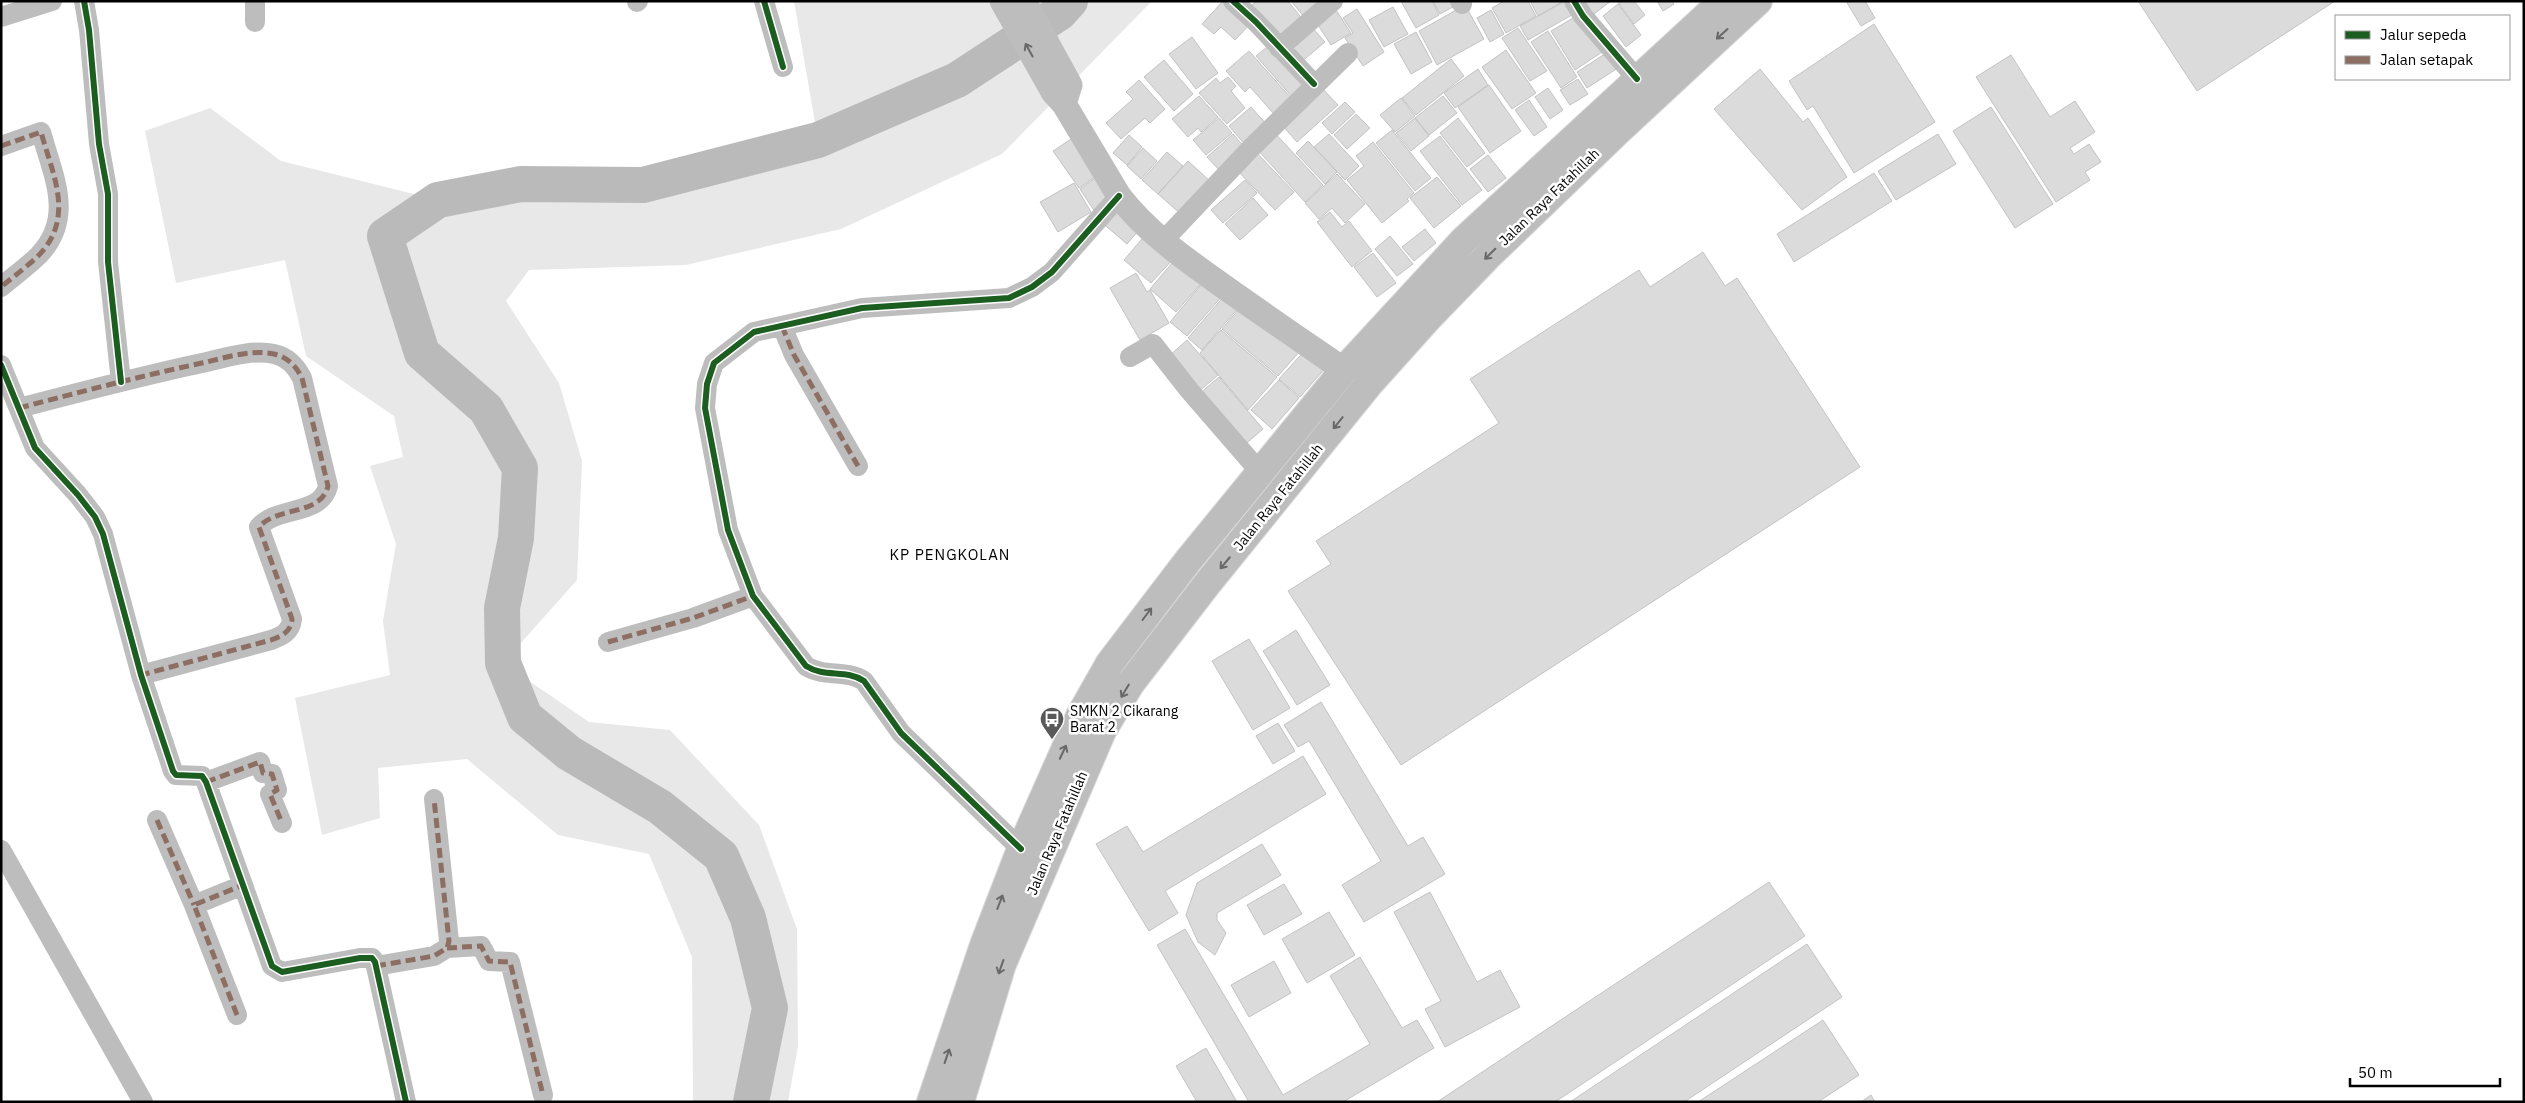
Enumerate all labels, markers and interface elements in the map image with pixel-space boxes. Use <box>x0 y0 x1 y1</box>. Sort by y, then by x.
legend <box>2335 15 2510 80</box>
text: Jalur sepeda <box>2380 25 2467 44</box>
one-way arrow <box>1716 28 1729 40</box>
one-way arrow <box>1024 43 1034 58</box>
text: Jalan setapak <box>2380 50 2473 69</box>
street label: Jalan Raya Fatahillah <box>1495 144 1603 250</box>
one-way arrow <box>1484 248 1496 260</box>
one-way arrow <box>1332 416 1343 429</box>
street label: Jalan Raya Fatahillah <box>1229 440 1327 554</box>
district label: KP PENGKOLAN <box>890 545 1010 564</box>
one-way arrow <box>1219 556 1230 569</box>
one-way arrow <box>1142 607 1152 621</box>
one-way arrow <box>1120 684 1130 698</box>
place label: SMKN 2 Cikarang Barat 2 <box>1070 702 1179 736</box>
bus stop icon: SMKN 2 Cikarang Barat 2 <box>1039 706 1065 740</box>
one-way arrow <box>1058 745 1068 760</box>
street label: Jalan Raya Fatahillah <box>1023 768 1091 898</box>
one-way arrow <box>996 895 1006 910</box>
one-way arrow <box>996 959 1006 975</box>
one-way arrow <box>943 1048 952 1064</box>
scale bar <box>2350 1056 2500 1088</box>
text: 50 m <box>2358 1063 2393 1082</box>

